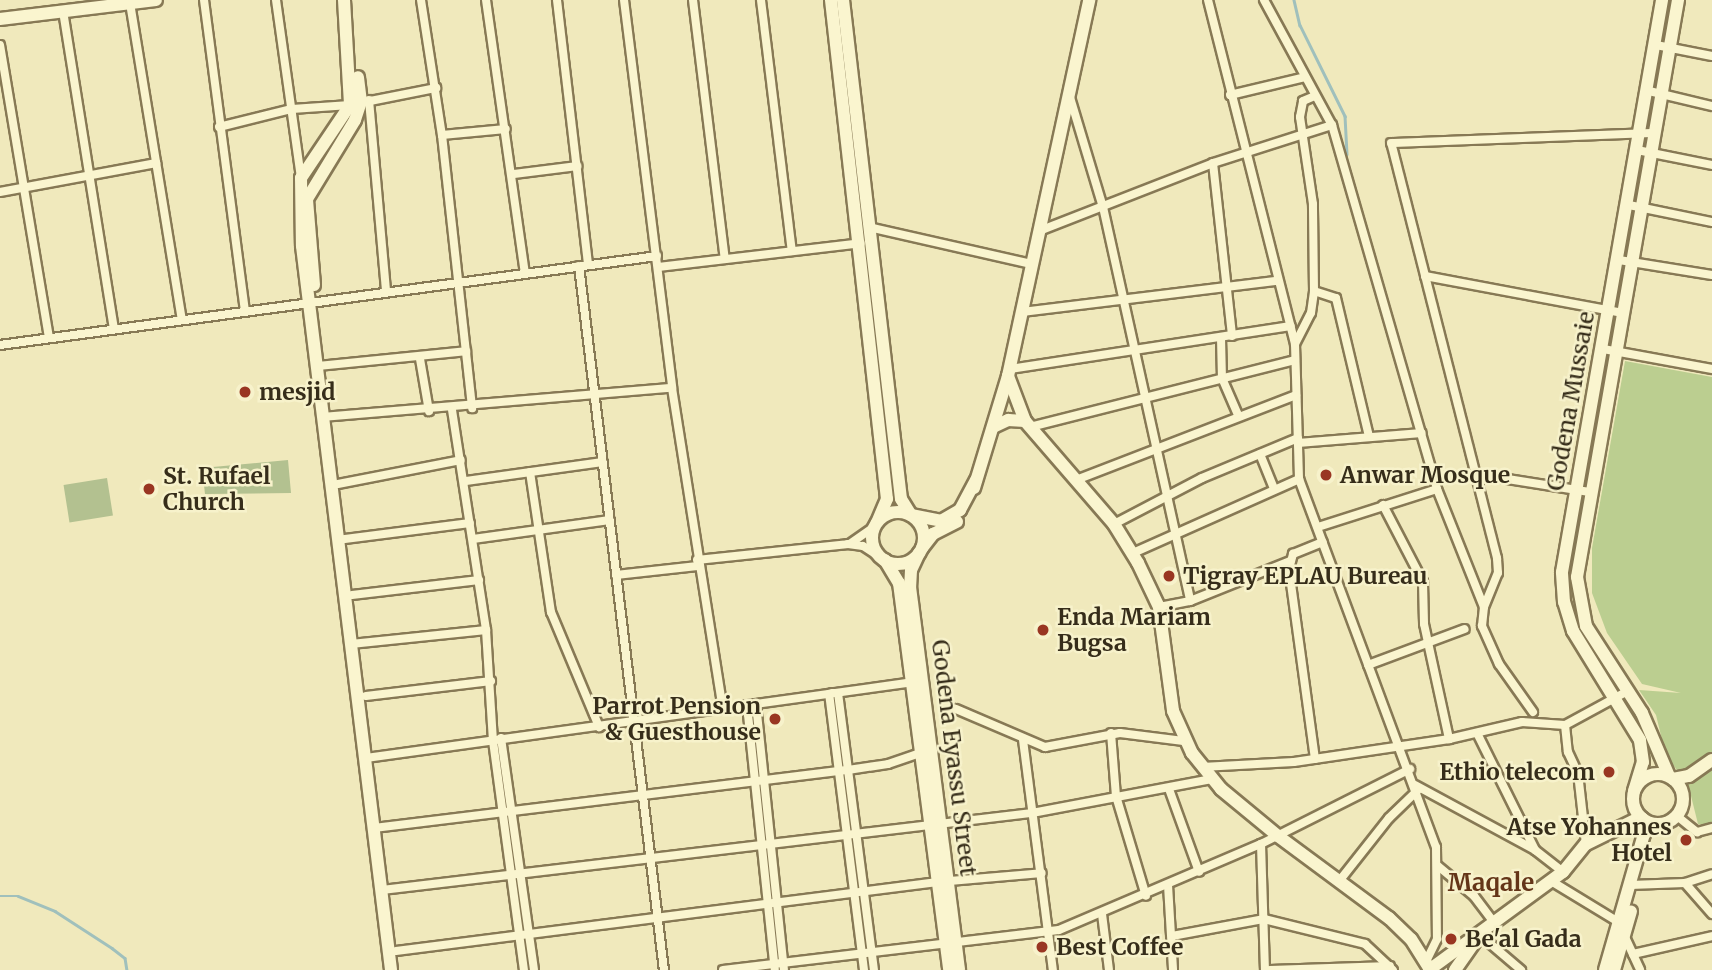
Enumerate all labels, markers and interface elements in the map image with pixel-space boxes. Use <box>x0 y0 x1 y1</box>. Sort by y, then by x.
street label: Godena Mussaie <box>1542 309 1600 493</box>
place label: mesjid <box>259 378 335 406</box>
marker: mesjid <box>237 384 253 400</box>
place label: Anwar Mosque <box>1340 461 1510 489</box>
place label: St. Rufael Church <box>163 462 270 516</box>
marker: Anwar Mosque <box>1318 467 1334 483</box>
marker: St. Rufael Church <box>141 481 157 497</box>
place label: Tigray EPLAU Bureau <box>1183 562 1428 590</box>
marker: Tigray EPLAU Bureau <box>1161 568 1177 584</box>
place label: Enda Mariam Bugsa <box>1057 603 1211 657</box>
marker: Enda Mariam Bugsa <box>1035 622 1051 638</box>
street label: Godena Eyassu Street <box>926 638 982 878</box>
place label: Parrot Pension & Guesthouse <box>592 692 761 746</box>
marker: Parrot Pension & Guesthouse <box>767 711 783 727</box>
place label: Ethio telecom <box>1439 758 1595 786</box>
marker: Ethio telecom <box>1601 764 1617 780</box>
place label: Atse Yohannes Hotel <box>1507 813 1672 867</box>
marker: Atse Yohannes Hotel <box>1678 832 1694 848</box>
district label: Maqale <box>1448 869 1534 897</box>
place label: Be'al Gada <box>1465 925 1582 953</box>
marker: Be'al Gada <box>1443 931 1459 947</box>
place label: Best Coffee <box>1056 933 1183 961</box>
marker: Best Coffee <box>1034 939 1050 955</box>

